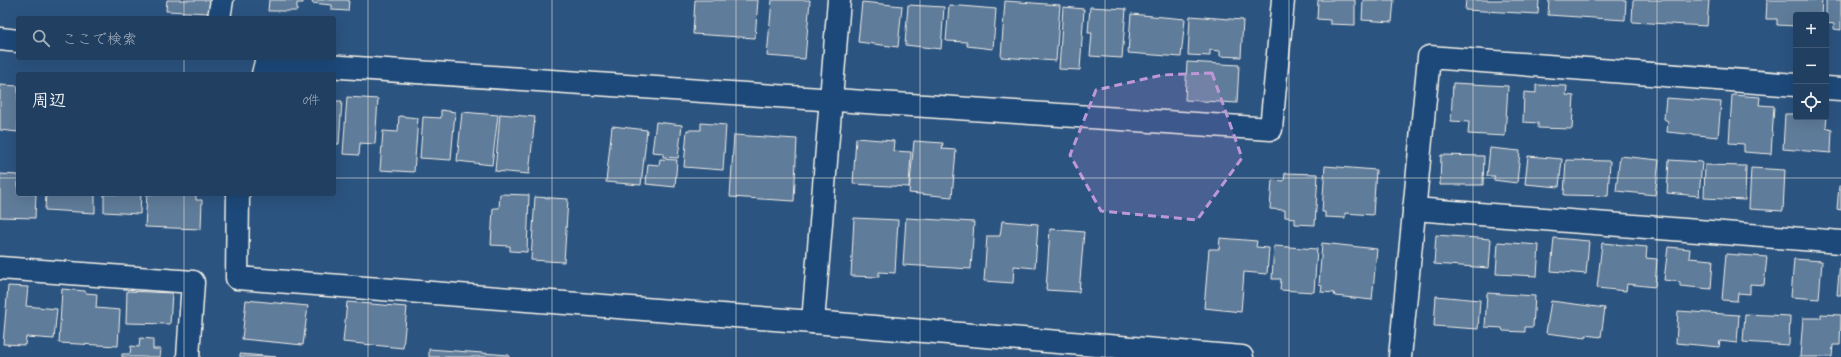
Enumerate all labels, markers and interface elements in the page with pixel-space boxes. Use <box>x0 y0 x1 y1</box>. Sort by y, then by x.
map controls <box>1793 12 1829 120</box>
button: + <box>1793 12 1829 48</box>
search box <box>16 16 336 60</box>
icon: search <box>30 27 52 49</box>
text: ここで検索 <box>62 30 137 49</box>
button: − <box>1793 48 1829 84</box>
button: locate <box>1793 84 1829 120</box>
text: 周辺 <box>32 90 66 111</box>
text: 0件 <box>301 92 320 108</box>

